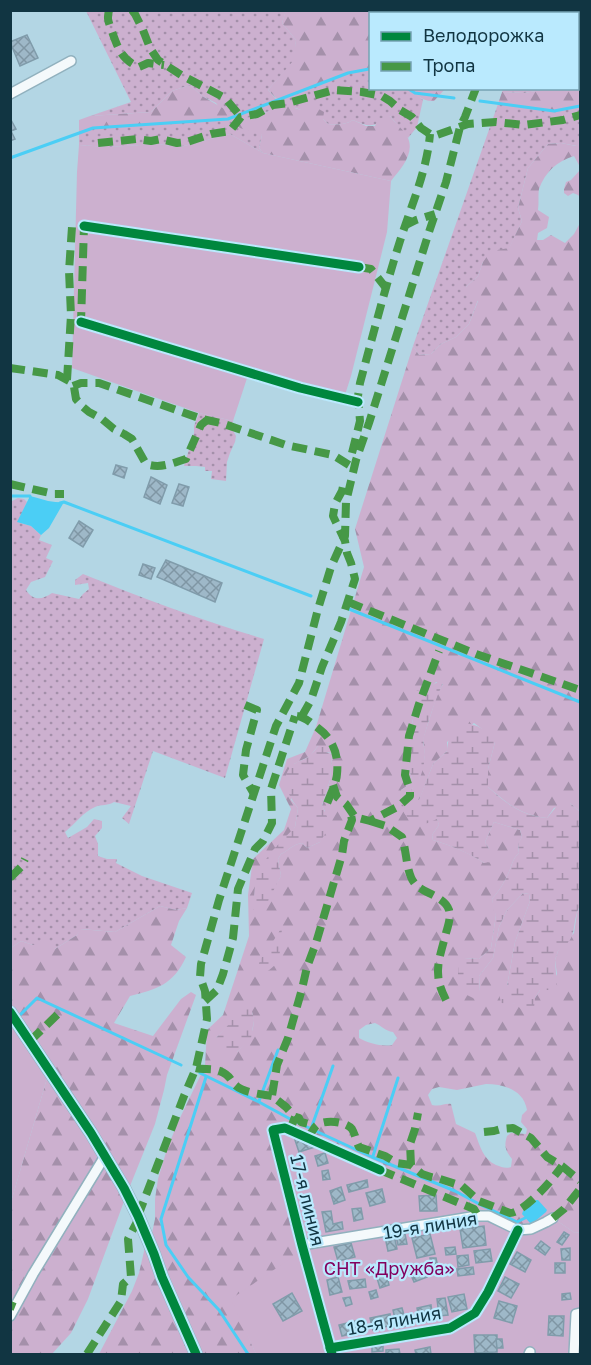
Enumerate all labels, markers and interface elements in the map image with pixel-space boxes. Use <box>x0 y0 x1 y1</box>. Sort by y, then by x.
legend <box>369 12 579 90</box>
text: Велодорожка <box>423 24 544 46</box>
text: Тропа <box>423 54 475 76</box>
street label: 17-я линия <box>286 1152 330 1248</box>
street label: 19-я линия <box>381 1207 479 1243</box>
park label: СНТ «Дружба» <box>324 1257 454 1279</box>
street label: 18-я линия <box>345 1301 443 1339</box>

